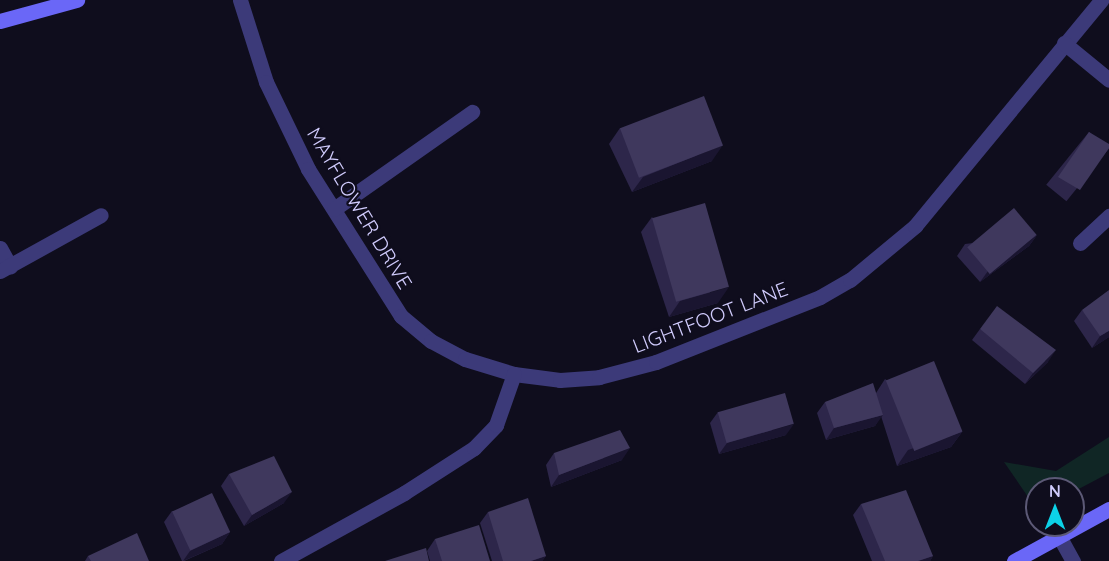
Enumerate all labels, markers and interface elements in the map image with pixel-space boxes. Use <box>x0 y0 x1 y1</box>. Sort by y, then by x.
street label: MAYFLOWER DRIVE <box>302 123 418 293</box>
street label: LIGHTFOOT LANE <box>629 276 791 358</box>
north arrow <box>1025 477 1085 537</box>
text: N <box>1049 481 1061 501</box>

